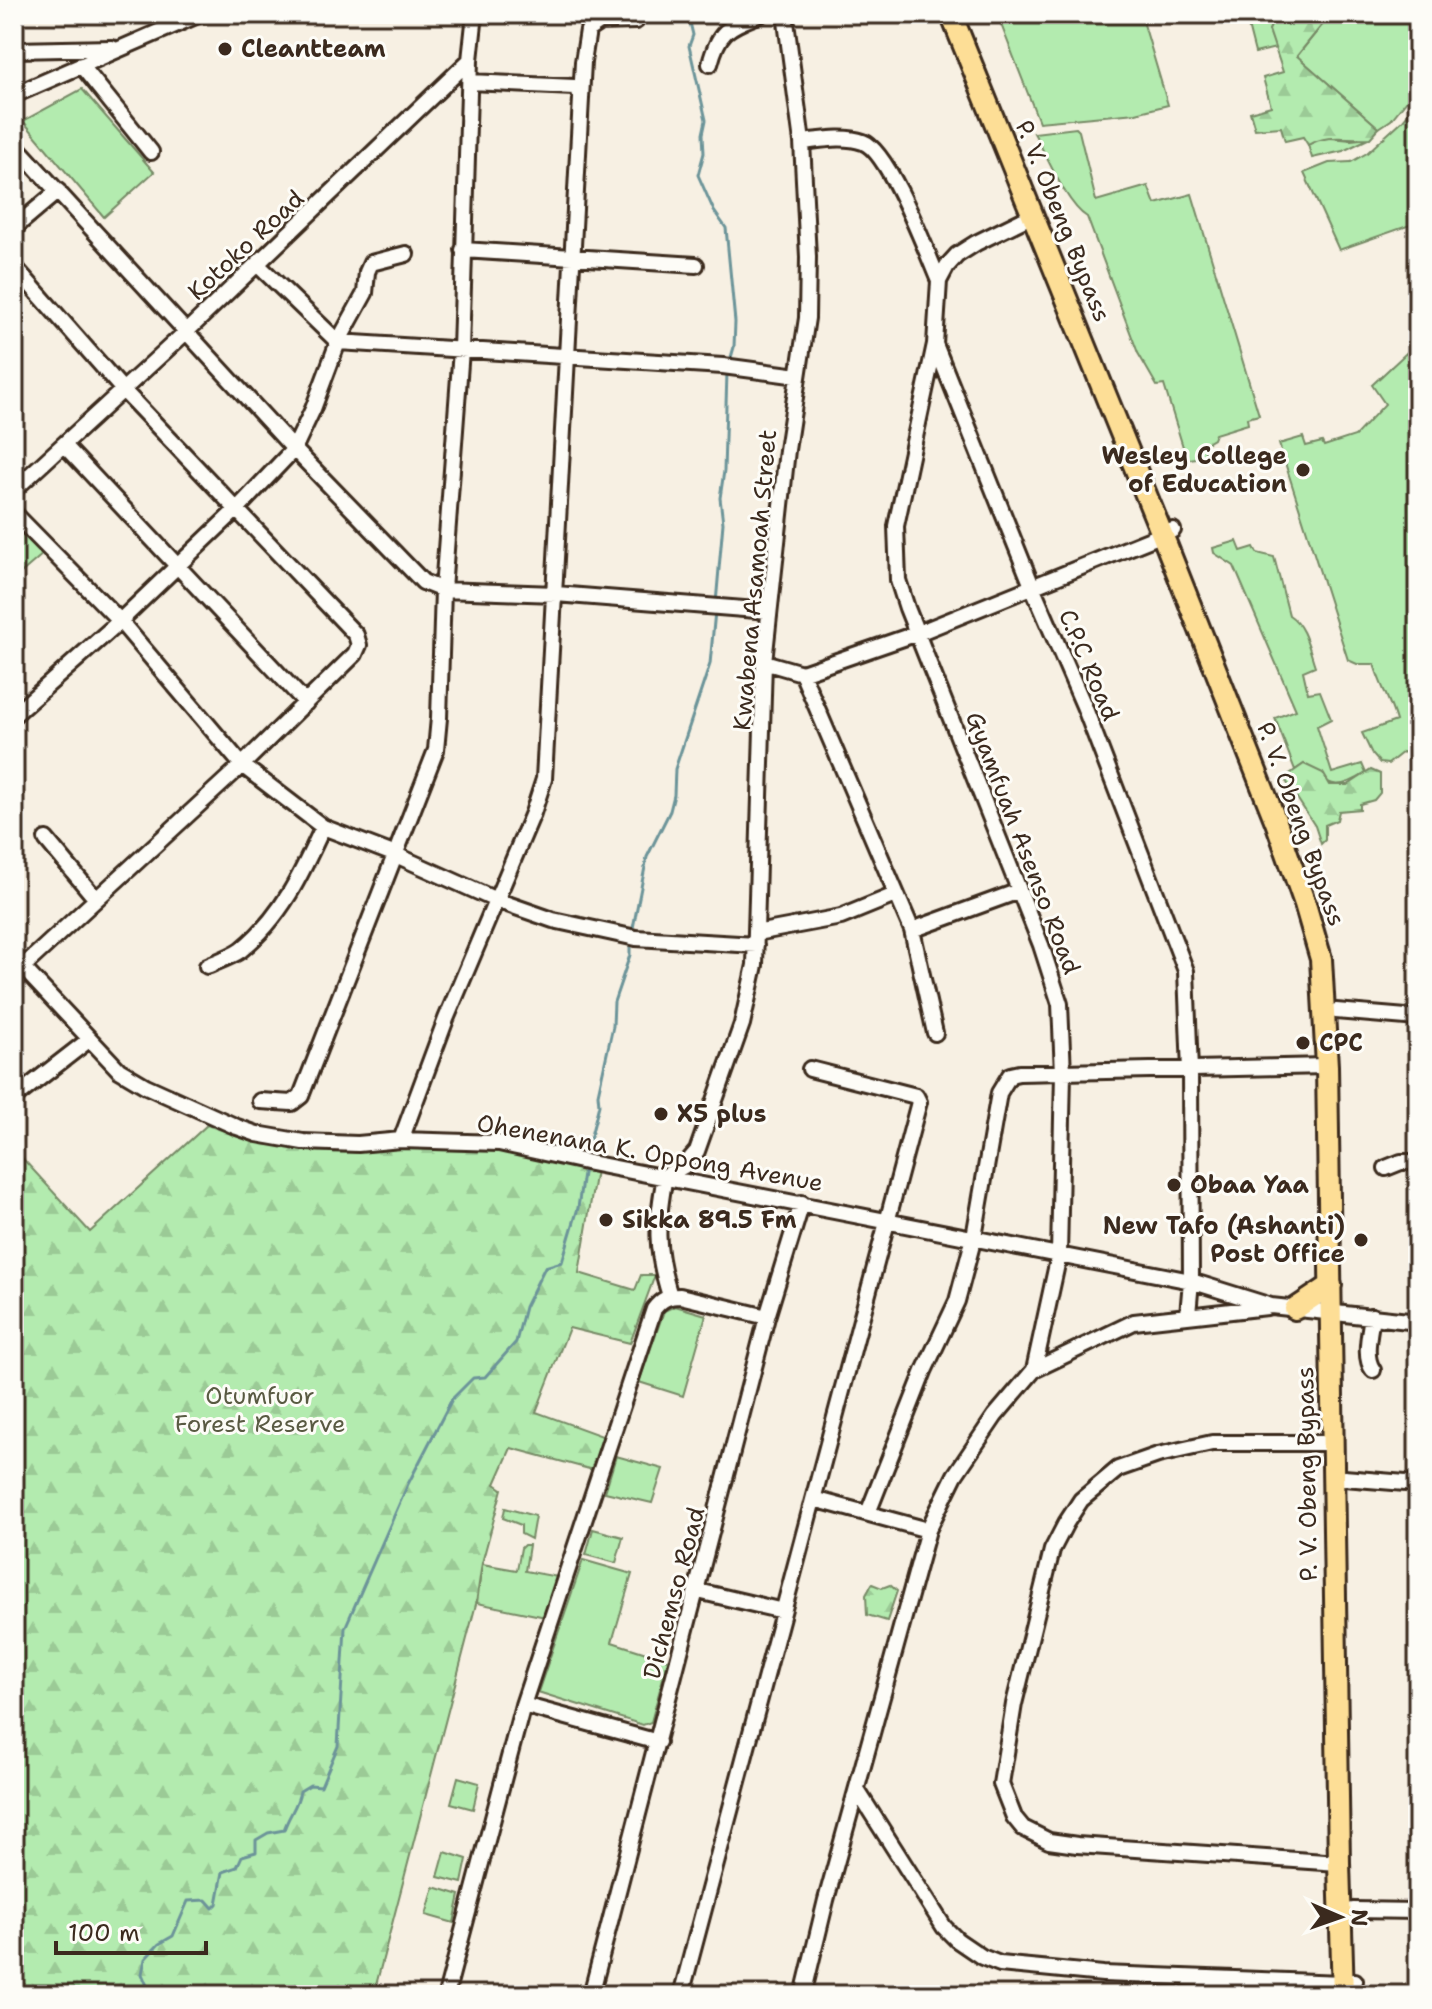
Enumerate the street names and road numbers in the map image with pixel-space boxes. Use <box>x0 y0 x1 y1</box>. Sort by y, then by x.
street label: P. V. Obeng Bypass <box>1008 115 1118 327</box>
street label: Kotoko Road <box>181 183 311 307</box>
street label: Kwabena Asamoah Street <box>726 428 784 732</box>
street label: C.P.C Road <box>1051 604 1127 726</box>
street label: Gyamfuah Asenso Road <box>958 707 1088 979</box>
street label: P. V. Obeng Bypass <box>1249 718 1353 930</box>
street label: Ohenenana K. Oppong Avenue <box>474 1107 826 1199</box>
street label: P. V. Obeng Bypass <box>1289 1366 1325 1582</box>
street label: Dichemso Road <box>636 1503 712 1683</box>

